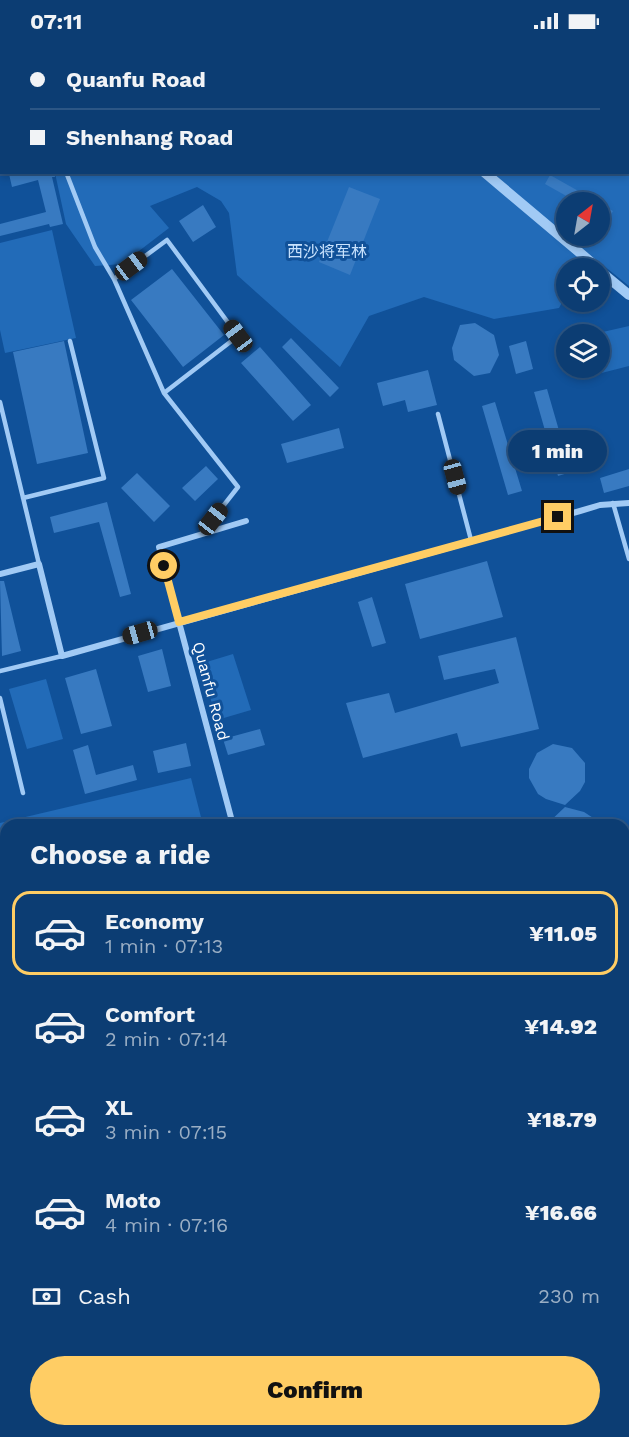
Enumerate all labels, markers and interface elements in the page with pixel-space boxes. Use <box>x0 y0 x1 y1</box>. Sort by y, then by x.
text: 07:11 <box>30 9 82 34</box>
text: Quanfu Road <box>66 67 206 92</box>
text: Shenhang Road <box>66 125 233 150</box>
north arrow <box>556 192 610 246</box>
map controls <box>556 192 610 378</box>
park label: 西沙将军林 <box>287 242 367 261</box>
car <box>111 248 151 284</box>
button: locate <box>556 258 610 312</box>
car <box>220 316 256 356</box>
button: layers <box>556 324 610 378</box>
callout: 1 min <box>508 430 608 472</box>
text: 1 min <box>532 439 583 463</box>
car <box>442 457 468 497</box>
car <box>195 499 231 539</box>
route end <box>544 503 571 530</box>
route start <box>150 552 177 579</box>
car <box>120 619 160 647</box>
street label: Quanfu Road <box>189 640 233 742</box>
text: Choose a ride <box>30 839 210 871</box>
icon: car <box>33 906 87 960</box>
text: Economy <box>105 909 204 934</box>
text: ¥11.05 <box>529 921 597 946</box>
text: 1 min · 07:13 <box>105 934 223 958</box>
icon: car <box>33 999 87 1053</box>
text: Comfort <box>105 1002 195 1027</box>
text: ¥14.92 <box>524 1014 597 1039</box>
text: 2 min · 07:14 <box>105 1027 228 1051</box>
icon: car <box>33 1092 87 1146</box>
text: XL <box>105 1095 133 1120</box>
text: ¥18.79 <box>527 1107 597 1132</box>
text: 3 min · 07:15 <box>105 1120 227 1144</box>
icon: car <box>33 1185 87 1239</box>
text: Moto <box>105 1188 161 1213</box>
text: ¥16.66 <box>525 1200 597 1225</box>
text: 4 min · 07:16 <box>105 1213 228 1237</box>
icon: cash <box>30 1280 63 1313</box>
text: Cash <box>78 1284 131 1309</box>
text: 230 m <box>538 1284 600 1308</box>
button: Confirm <box>30 1356 600 1425</box>

